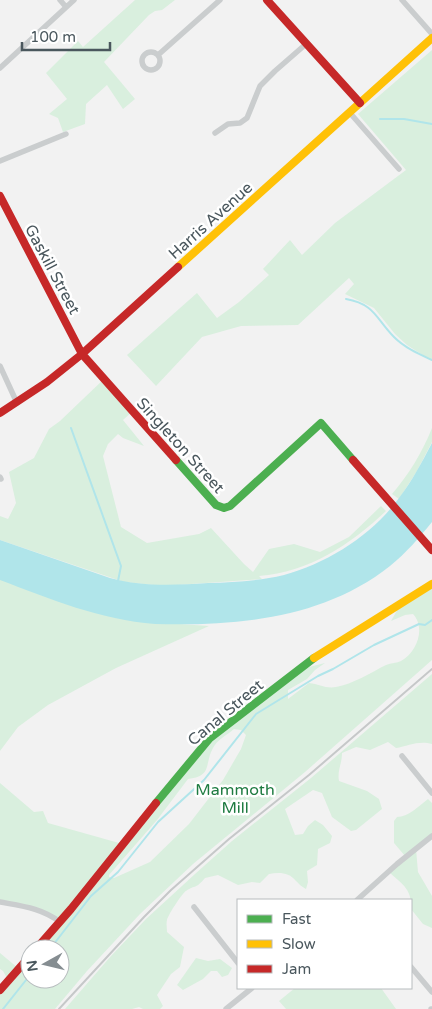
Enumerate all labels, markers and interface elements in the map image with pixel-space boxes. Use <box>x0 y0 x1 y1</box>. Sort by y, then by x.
scale bar <box>22 20 110 52</box>
text: 100 m <box>30 28 76 46</box>
street label: Harris Avenue <box>164 178 257 264</box>
street label: Gaskill Street <box>20 221 84 318</box>
street label: Singleton Street <box>132 394 228 498</box>
street label: Canal Street <box>184 675 268 750</box>
park label: Mammoth Mill <box>195 780 275 818</box>
legend <box>237 899 412 989</box>
text: Fast <box>282 910 312 928</box>
text: Slow <box>282 935 316 953</box>
north arrow <box>20 939 70 989</box>
text: N <box>23 959 42 972</box>
text: Jam <box>282 960 311 978</box>

